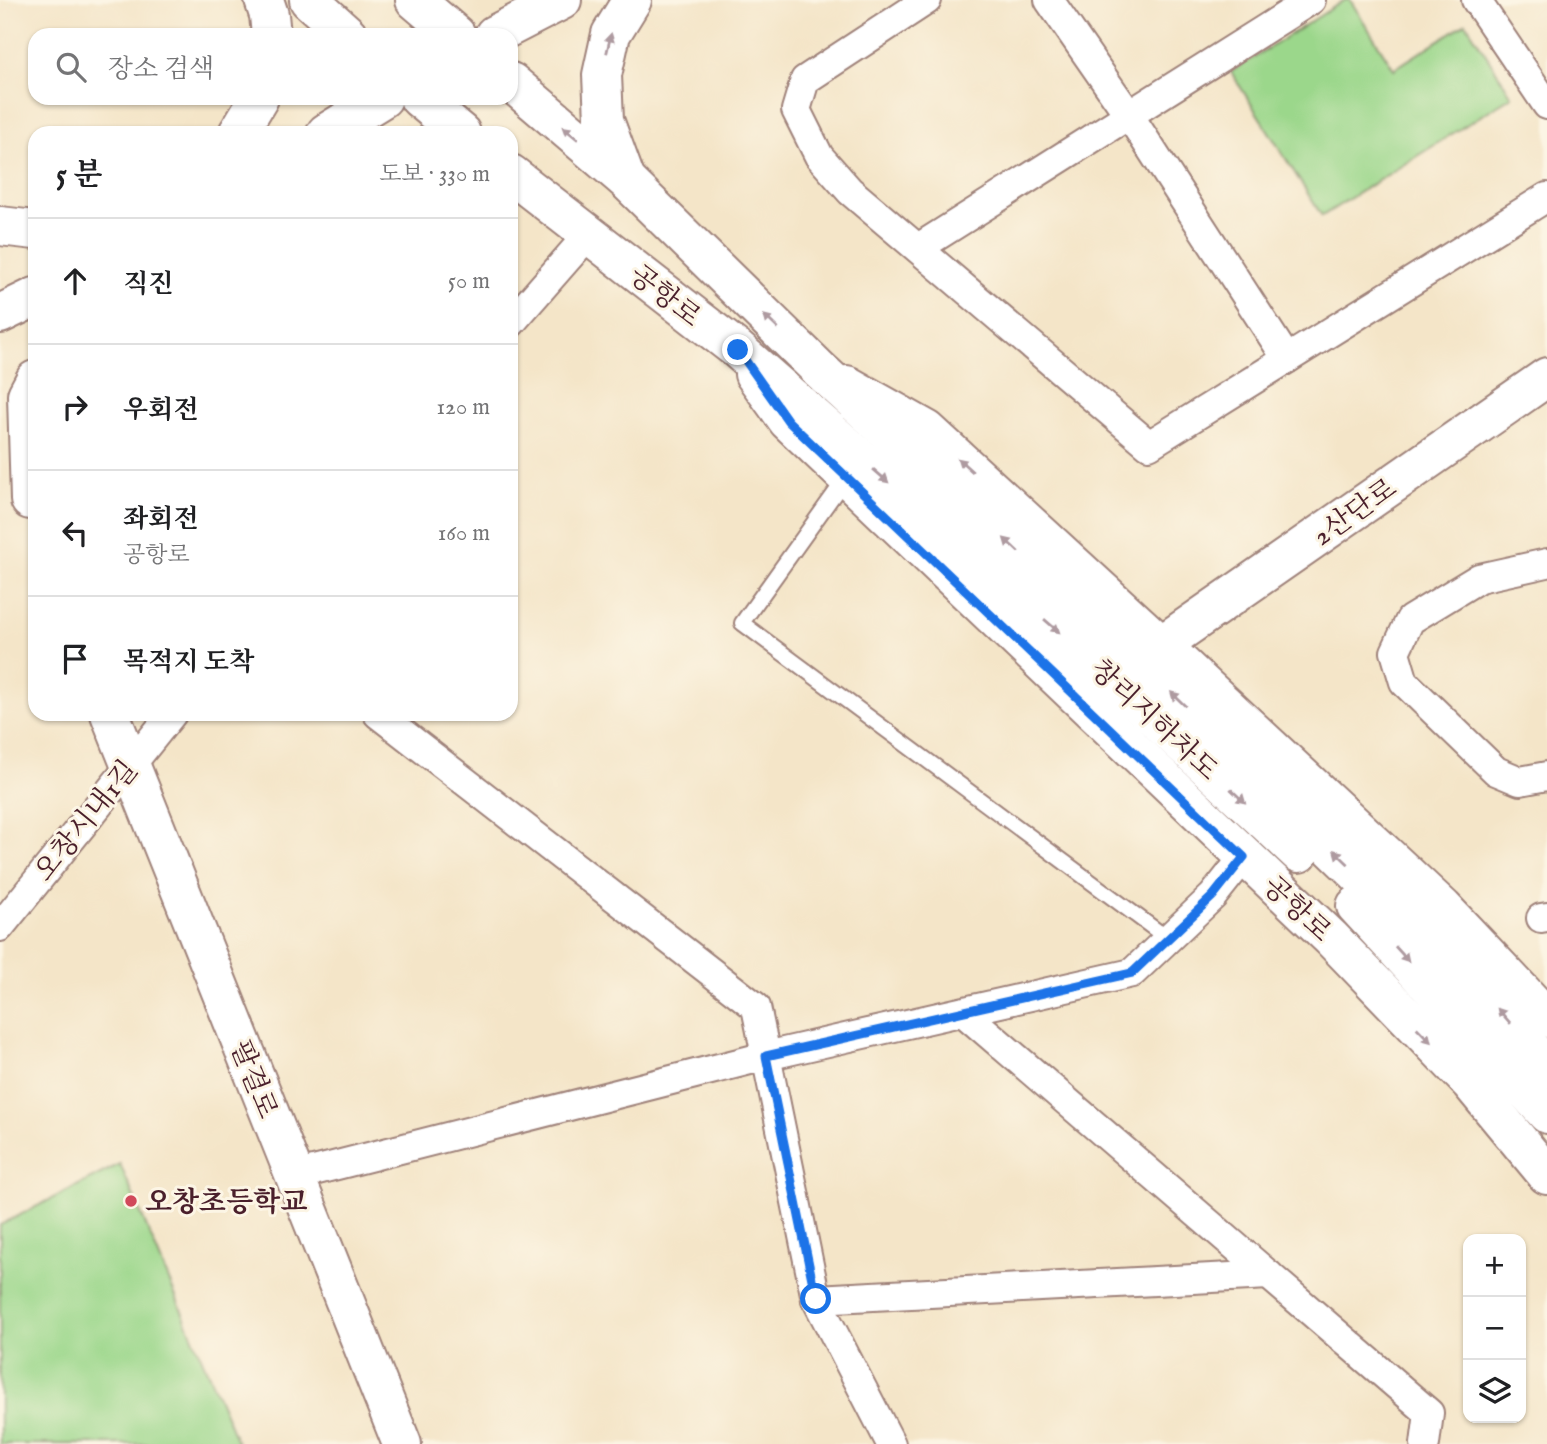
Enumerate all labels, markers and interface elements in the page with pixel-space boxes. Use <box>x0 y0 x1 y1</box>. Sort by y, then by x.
search box <box>28 28 518 105</box>
one-way arrow <box>604 32 615 54</box>
icon: search <box>52 48 90 86</box>
text: 장소 검색 <box>108 53 214 86</box>
one-way arrow <box>561 125 579 141</box>
text: 5 분 <box>56 157 102 195</box>
text: 도보 · 330 m <box>379 160 490 189</box>
street label: 공항로 <box>622 258 707 336</box>
icon: ahead <box>56 262 94 300</box>
text: 50 m <box>448 267 490 296</box>
text: 직진 <box>123 268 173 301</box>
one-way arrow <box>764 314 780 331</box>
route end <box>722 334 753 365</box>
icon: right <box>56 388 94 426</box>
text: 120 m <box>437 393 490 422</box>
text: 우회전 <box>123 394 198 427</box>
one-way arrow <box>957 457 974 473</box>
one-way arrow <box>872 468 890 484</box>
street label: 2산단로 <box>1307 472 1404 554</box>
text: 좌회전 <box>123 503 198 536</box>
icon: left <box>56 514 94 552</box>
text: 160 m <box>438 519 490 548</box>
one-way arrow <box>1003 537 1020 553</box>
text: 공항로 <box>123 541 190 570</box>
one-way arrow <box>1043 618 1061 634</box>
icon: arrive <box>56 640 94 678</box>
text: 목적지 도착 <box>123 646 254 679</box>
street label: 창리지하차도 <box>1082 653 1225 789</box>
one-way arrow <box>1170 692 1187 708</box>
street label: 오창시내1길 <box>28 754 146 889</box>
one-way arrow <box>1229 788 1246 804</box>
one-way arrow <box>1333 849 1350 866</box>
street label: 공항로 <box>1255 869 1338 950</box>
one-way arrow <box>1394 945 1410 963</box>
one-way arrow <box>1496 1007 1512 1025</box>
one-way arrow <box>1415 1026 1432 1043</box>
street label: 팔결로 <box>221 1036 284 1124</box>
place label: 오창초등학교 <box>145 1186 307 1221</box>
marker: 오창초등학교 <box>123 1193 139 1209</box>
map controls <box>1463 1234 1526 1423</box>
button: + <box>1463 1234 1526 1297</box>
route start <box>800 1283 831 1314</box>
button: − <box>1463 1297 1526 1360</box>
button: layers <box>1463 1360 1526 1423</box>

